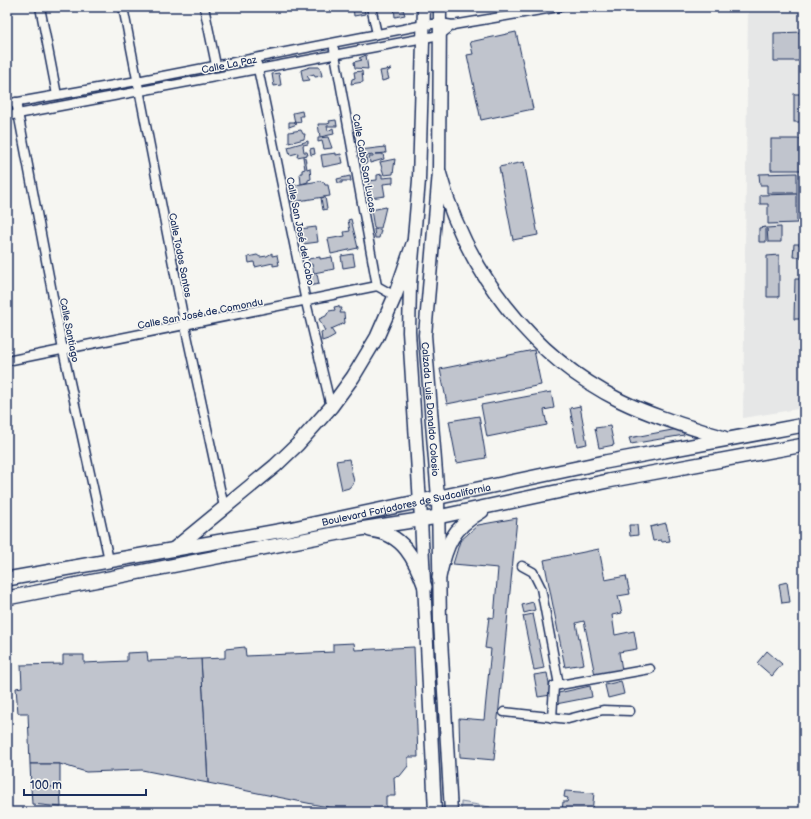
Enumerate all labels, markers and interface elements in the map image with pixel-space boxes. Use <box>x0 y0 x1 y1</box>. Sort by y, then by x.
street label: Calle La Paz <box>201 54 258 76</box>
street label: Calle Cabo San Lucas <box>349 113 379 213</box>
street label: Calle San José del Cabo <box>284 176 316 287</box>
street label: Calle Todos Santos <box>166 212 194 298</box>
street label: Calle San José de Comondu <box>136 296 264 332</box>
street label: Calle Santiago <box>57 297 81 364</box>
street label: Calzada Luis Donaldo Colosio <box>419 342 441 477</box>
street label: Boulevard Forjadores de Sudcalifornia <box>321 481 492 529</box>
scale bar <box>24 771 146 797</box>
text: 100 m <box>30 778 62 793</box>

